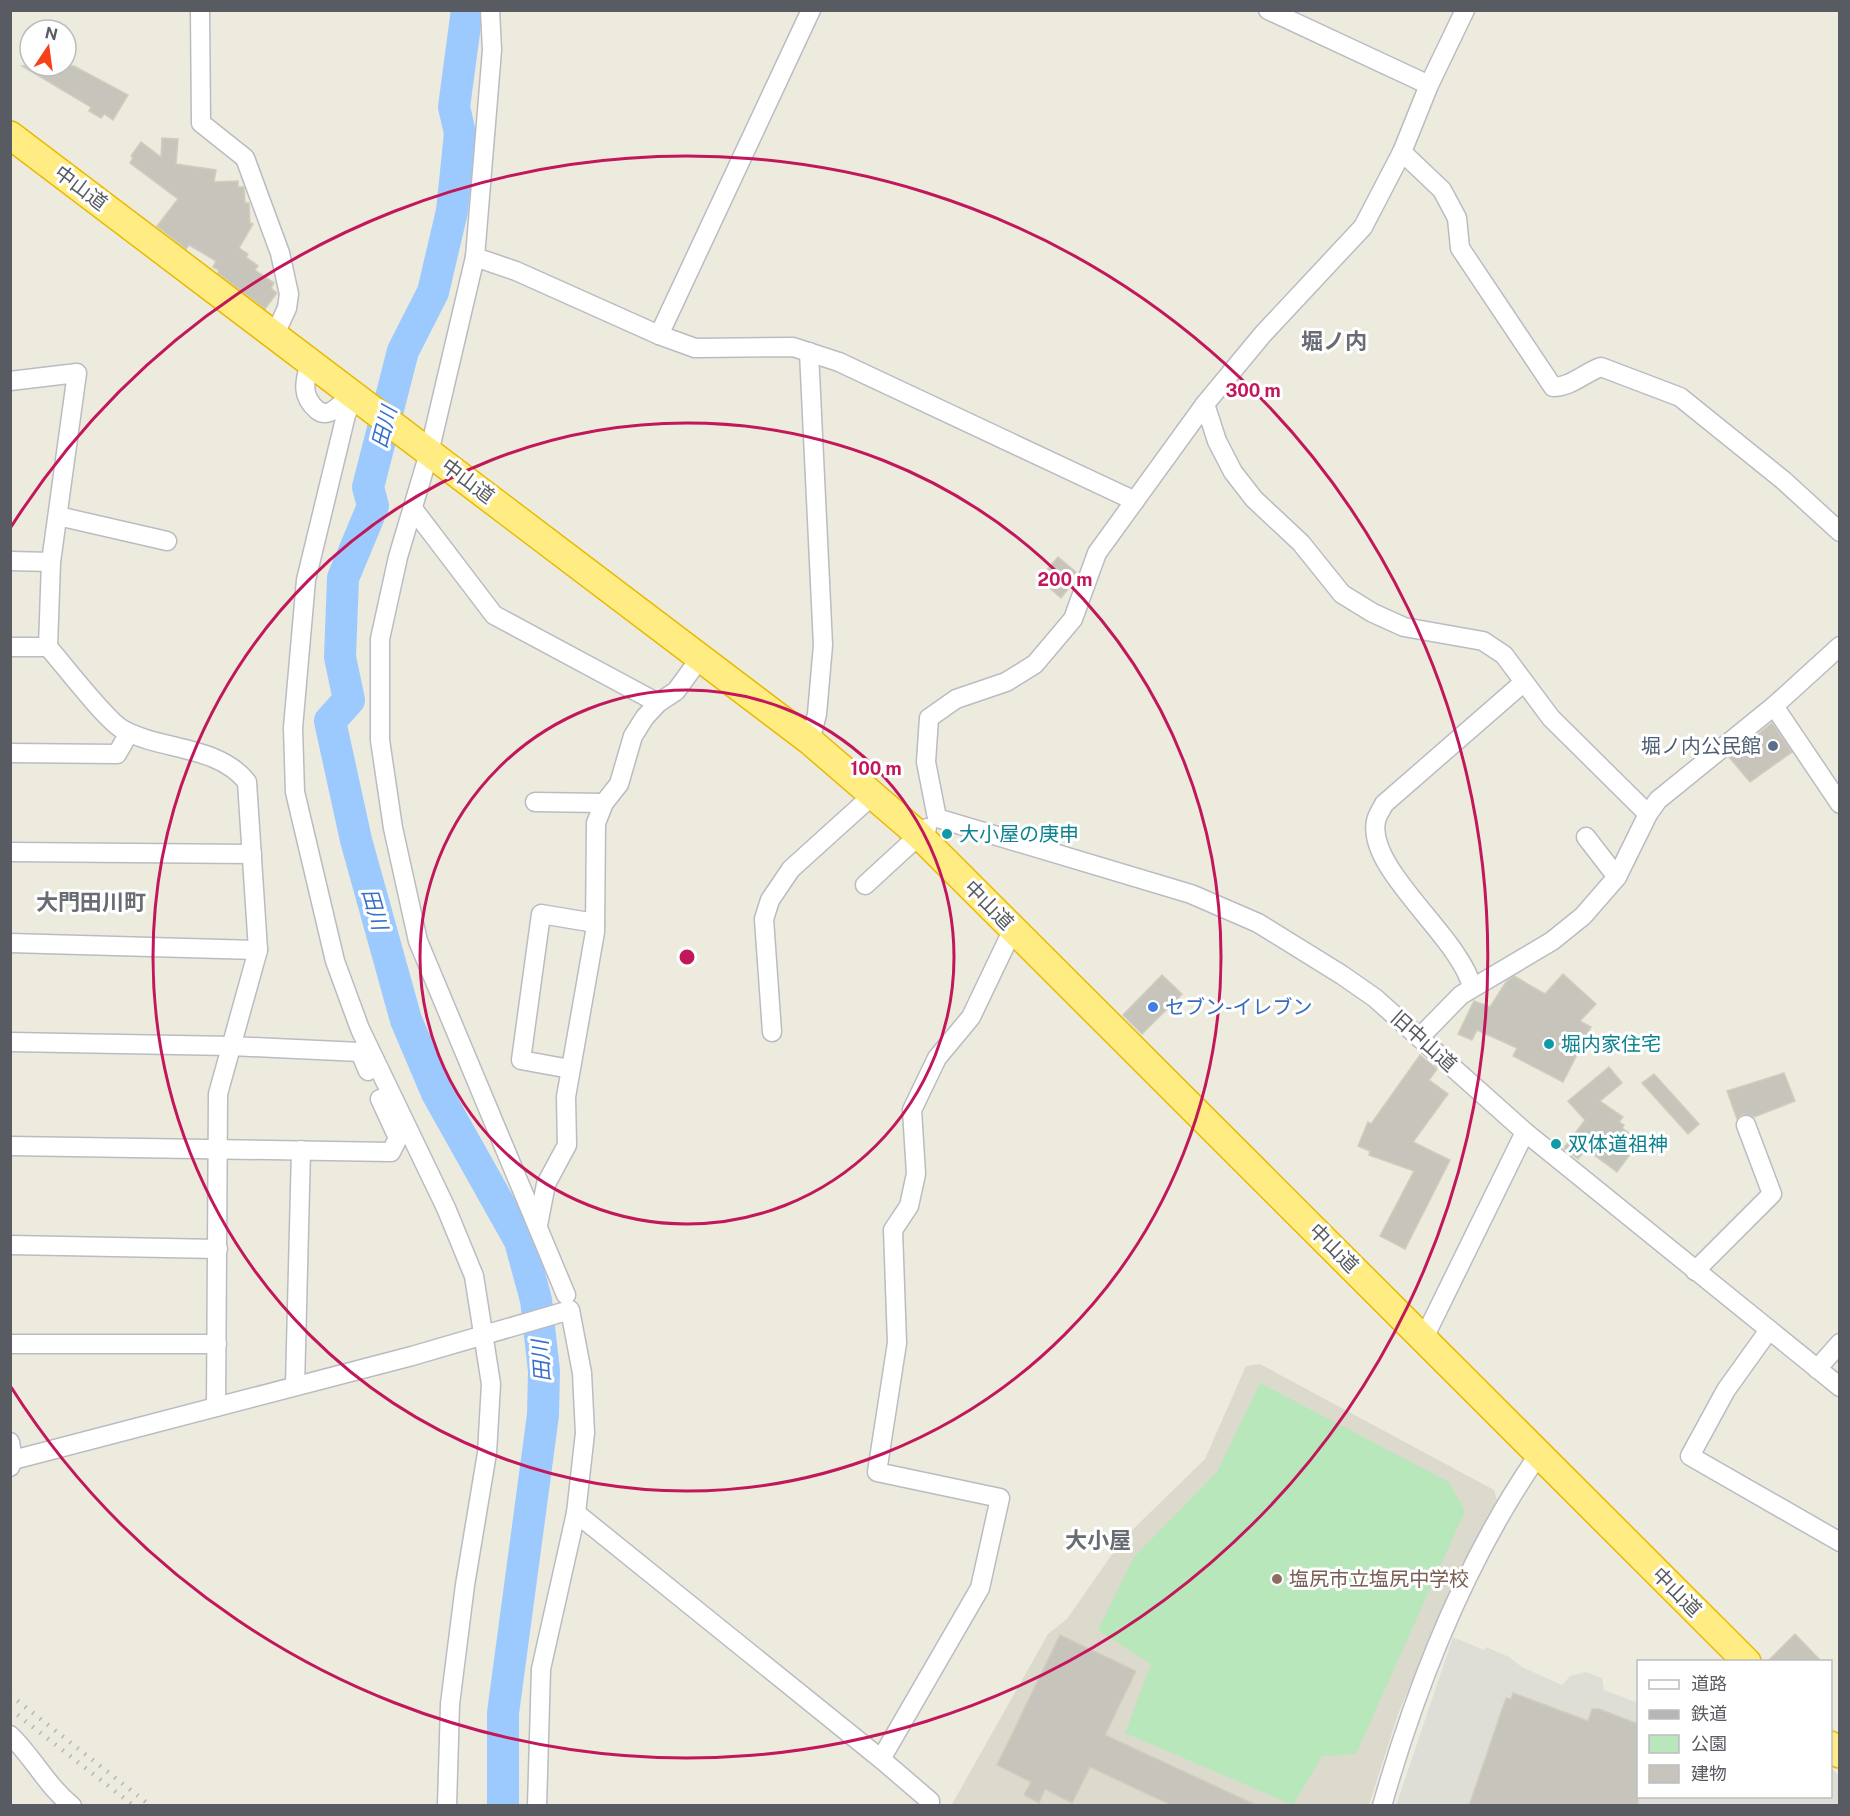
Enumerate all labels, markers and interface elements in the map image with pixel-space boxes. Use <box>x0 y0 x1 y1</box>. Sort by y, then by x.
north arrow <box>18 18 78 78</box>
text: N <box>43 23 59 45</box>
street label: 中山道 <box>50 160 112 216</box>
district label: 堀ノ内 <box>1301 328 1367 354</box>
text: 300 m <box>1225 380 1281 401</box>
water label: 田川 <box>366 402 402 451</box>
street label: 中山道 <box>437 453 499 509</box>
text: 200 m <box>1038 569 1092 590</box>
place label: 堀ノ内公民館 <box>1641 734 1761 758</box>
marker: 堀ノ内公民館 <box>1766 739 1780 753</box>
text: 100 m <box>850 758 902 779</box>
place label: 大小屋の庚申 <box>959 822 1079 846</box>
marker: 大小屋の庚申 <box>940 827 954 841</box>
street label: 中山道 <box>959 875 1019 935</box>
water label: 田川 <box>357 885 393 935</box>
district label: 大門田川町 <box>36 889 146 915</box>
centre of rings <box>677 947 697 967</box>
place label: セブン-イレブン <box>1165 995 1313 1019</box>
marker: セブン-イレブン <box>1146 1000 1160 1014</box>
street label: 旧中山道 <box>1386 1005 1462 1077</box>
place label: 堀内家住宅 <box>1561 1032 1661 1056</box>
marker: 堀内家住宅 <box>1542 1037 1556 1051</box>
place label: 双体道祖神 <box>1568 1132 1668 1156</box>
marker: 双体道祖神 <box>1549 1137 1563 1151</box>
street label: 中山道 <box>1304 1218 1364 1278</box>
water label: 田川 <box>527 1337 555 1383</box>
district label: 大小屋 <box>1065 1527 1131 1553</box>
street label: 中山道 <box>1647 1562 1707 1622</box>
place label: 塩尻市立塩尻中学校 <box>1289 1567 1469 1591</box>
marker: 塩尻市立塩尻中学校 <box>1270 1572 1284 1586</box>
legend <box>1637 1660 1832 1798</box>
text: 道路 <box>1691 1673 1727 1694</box>
text: 鉄道 <box>1691 1703 1727 1724</box>
text: 公園 <box>1691 1733 1727 1754</box>
text: 建物 <box>1691 1763 1727 1784</box>

